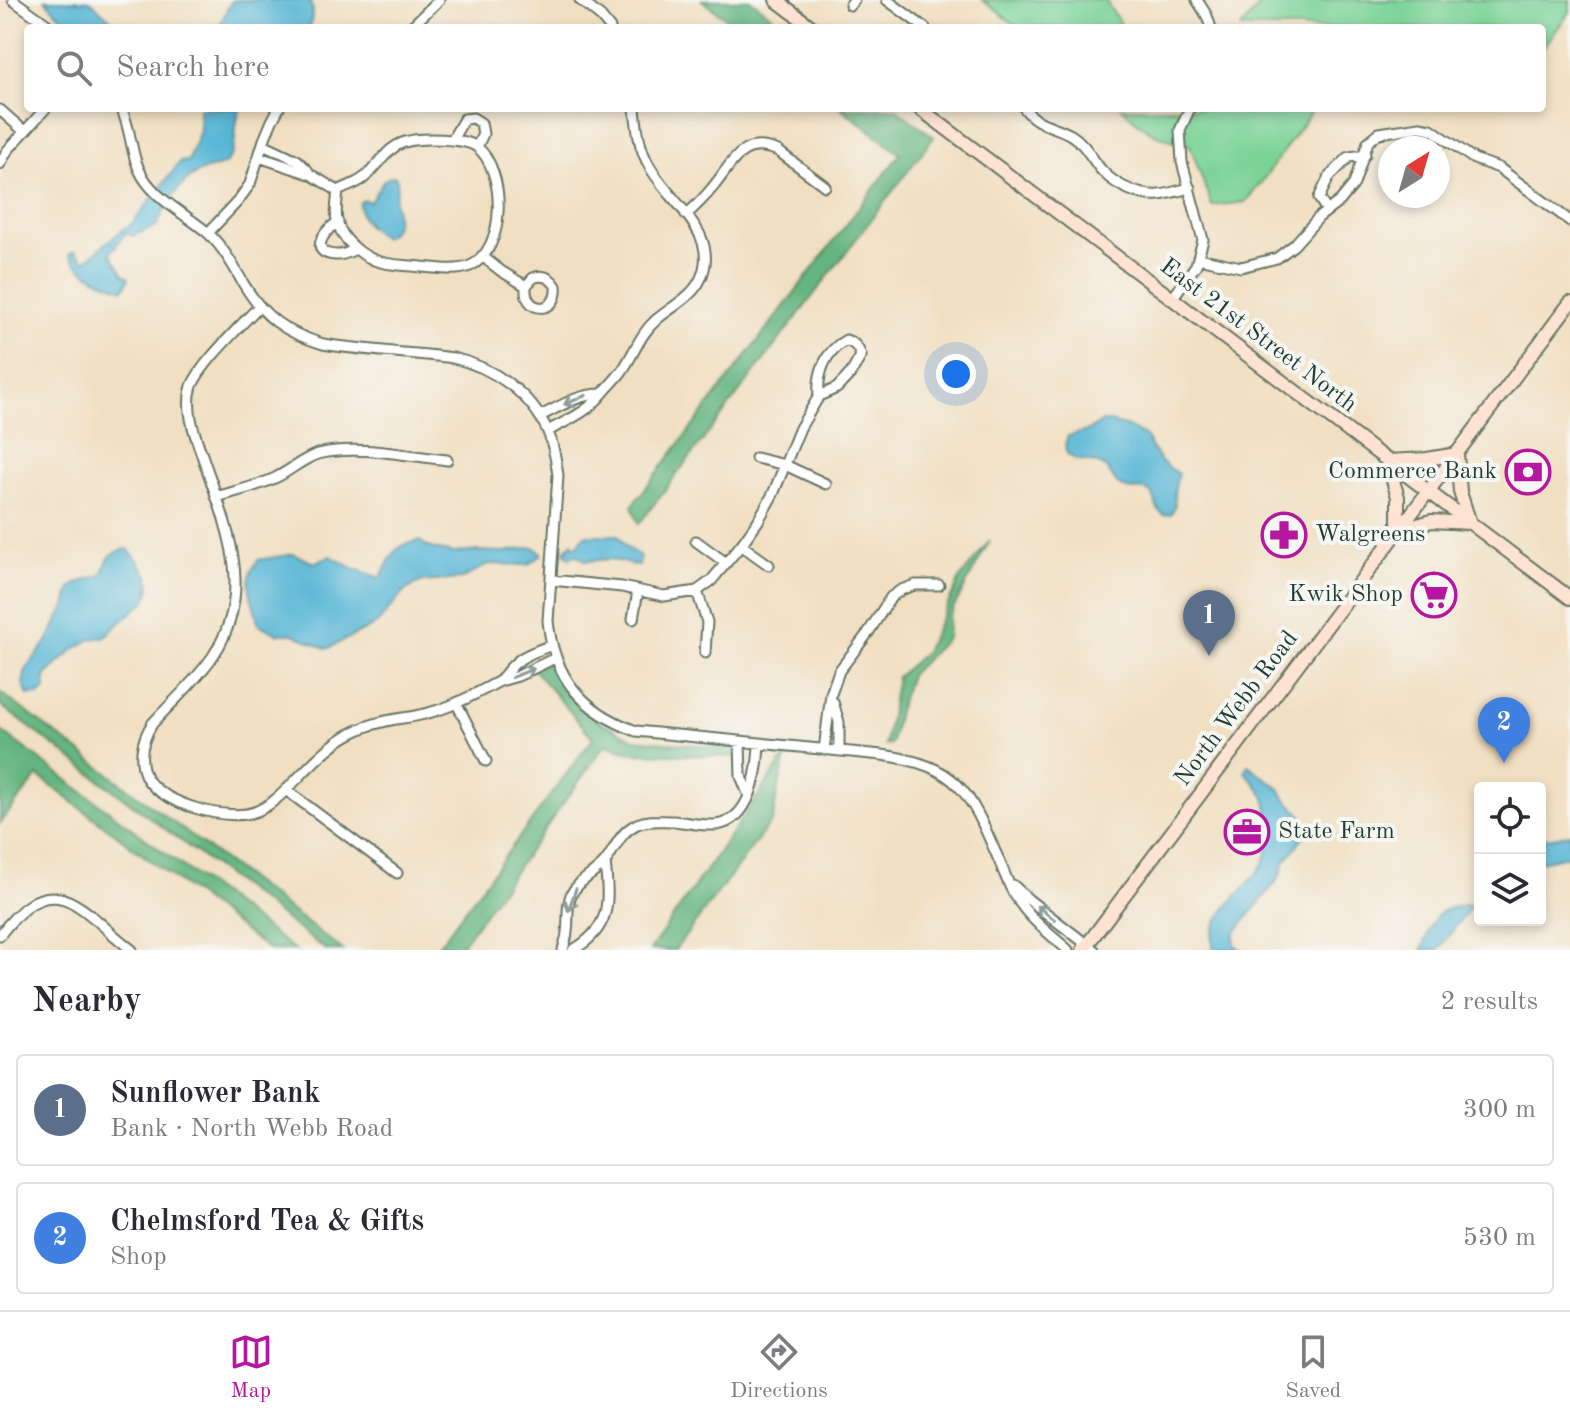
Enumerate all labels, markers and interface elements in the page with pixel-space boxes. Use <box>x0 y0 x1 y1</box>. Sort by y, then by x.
search box <box>24 24 1546 112</box>
icon: search <box>52 46 96 90</box>
text: Search here <box>116 53 270 83</box>
north arrow <box>1378 136 1450 208</box>
street label: East 21st Street North <box>1155 254 1361 418</box>
your location <box>936 354 976 394</box>
one-way arrow <box>563 393 587 408</box>
bank icon: Commerce Bank <box>1504 448 1552 496</box>
place label: Commerce Bank <box>1328 460 1497 484</box>
pharmacy icon: Walgreens <box>1260 511 1308 559</box>
place label: Walgreens <box>1315 523 1425 547</box>
supermarket icon: Kwik Shop <box>1410 571 1458 619</box>
place label: Kwik Shop <box>1288 583 1403 607</box>
pin: 1 <box>1183 590 1235 656</box>
street label: North Webb Road <box>1171 627 1303 791</box>
one-way arrow <box>511 664 535 679</box>
pin: 2 <box>1478 697 1530 763</box>
map controls <box>1474 782 1546 926</box>
button: locate <box>1474 782 1546 854</box>
office icon: State Farm <box>1223 808 1271 856</box>
place label: State Farm <box>1278 820 1395 844</box>
button: layers <box>1474 854 1546 926</box>
one-way arrow <box>564 887 579 912</box>
one-way arrow <box>1036 905 1058 922</box>
text: Nearby <box>32 985 142 1019</box>
text: 2 results <box>1440 989 1538 1015</box>
text: Sunflower Bank <box>110 1079 321 1109</box>
text: 1 <box>52 1097 68 1123</box>
text: 300 m <box>1463 1097 1536 1123</box>
text: Bank · North Webb Road <box>110 1116 393 1142</box>
text: Chelmsford Tea & Gifts <box>110 1207 424 1237</box>
text: 2 <box>52 1225 68 1251</box>
text: 530 m <box>1463 1225 1536 1251</box>
text: Shop <box>110 1244 167 1270</box>
tab: Map <box>229 1330 273 1405</box>
tab: Directions <box>730 1330 828 1405</box>
tab: Saved <box>1285 1330 1341 1405</box>

